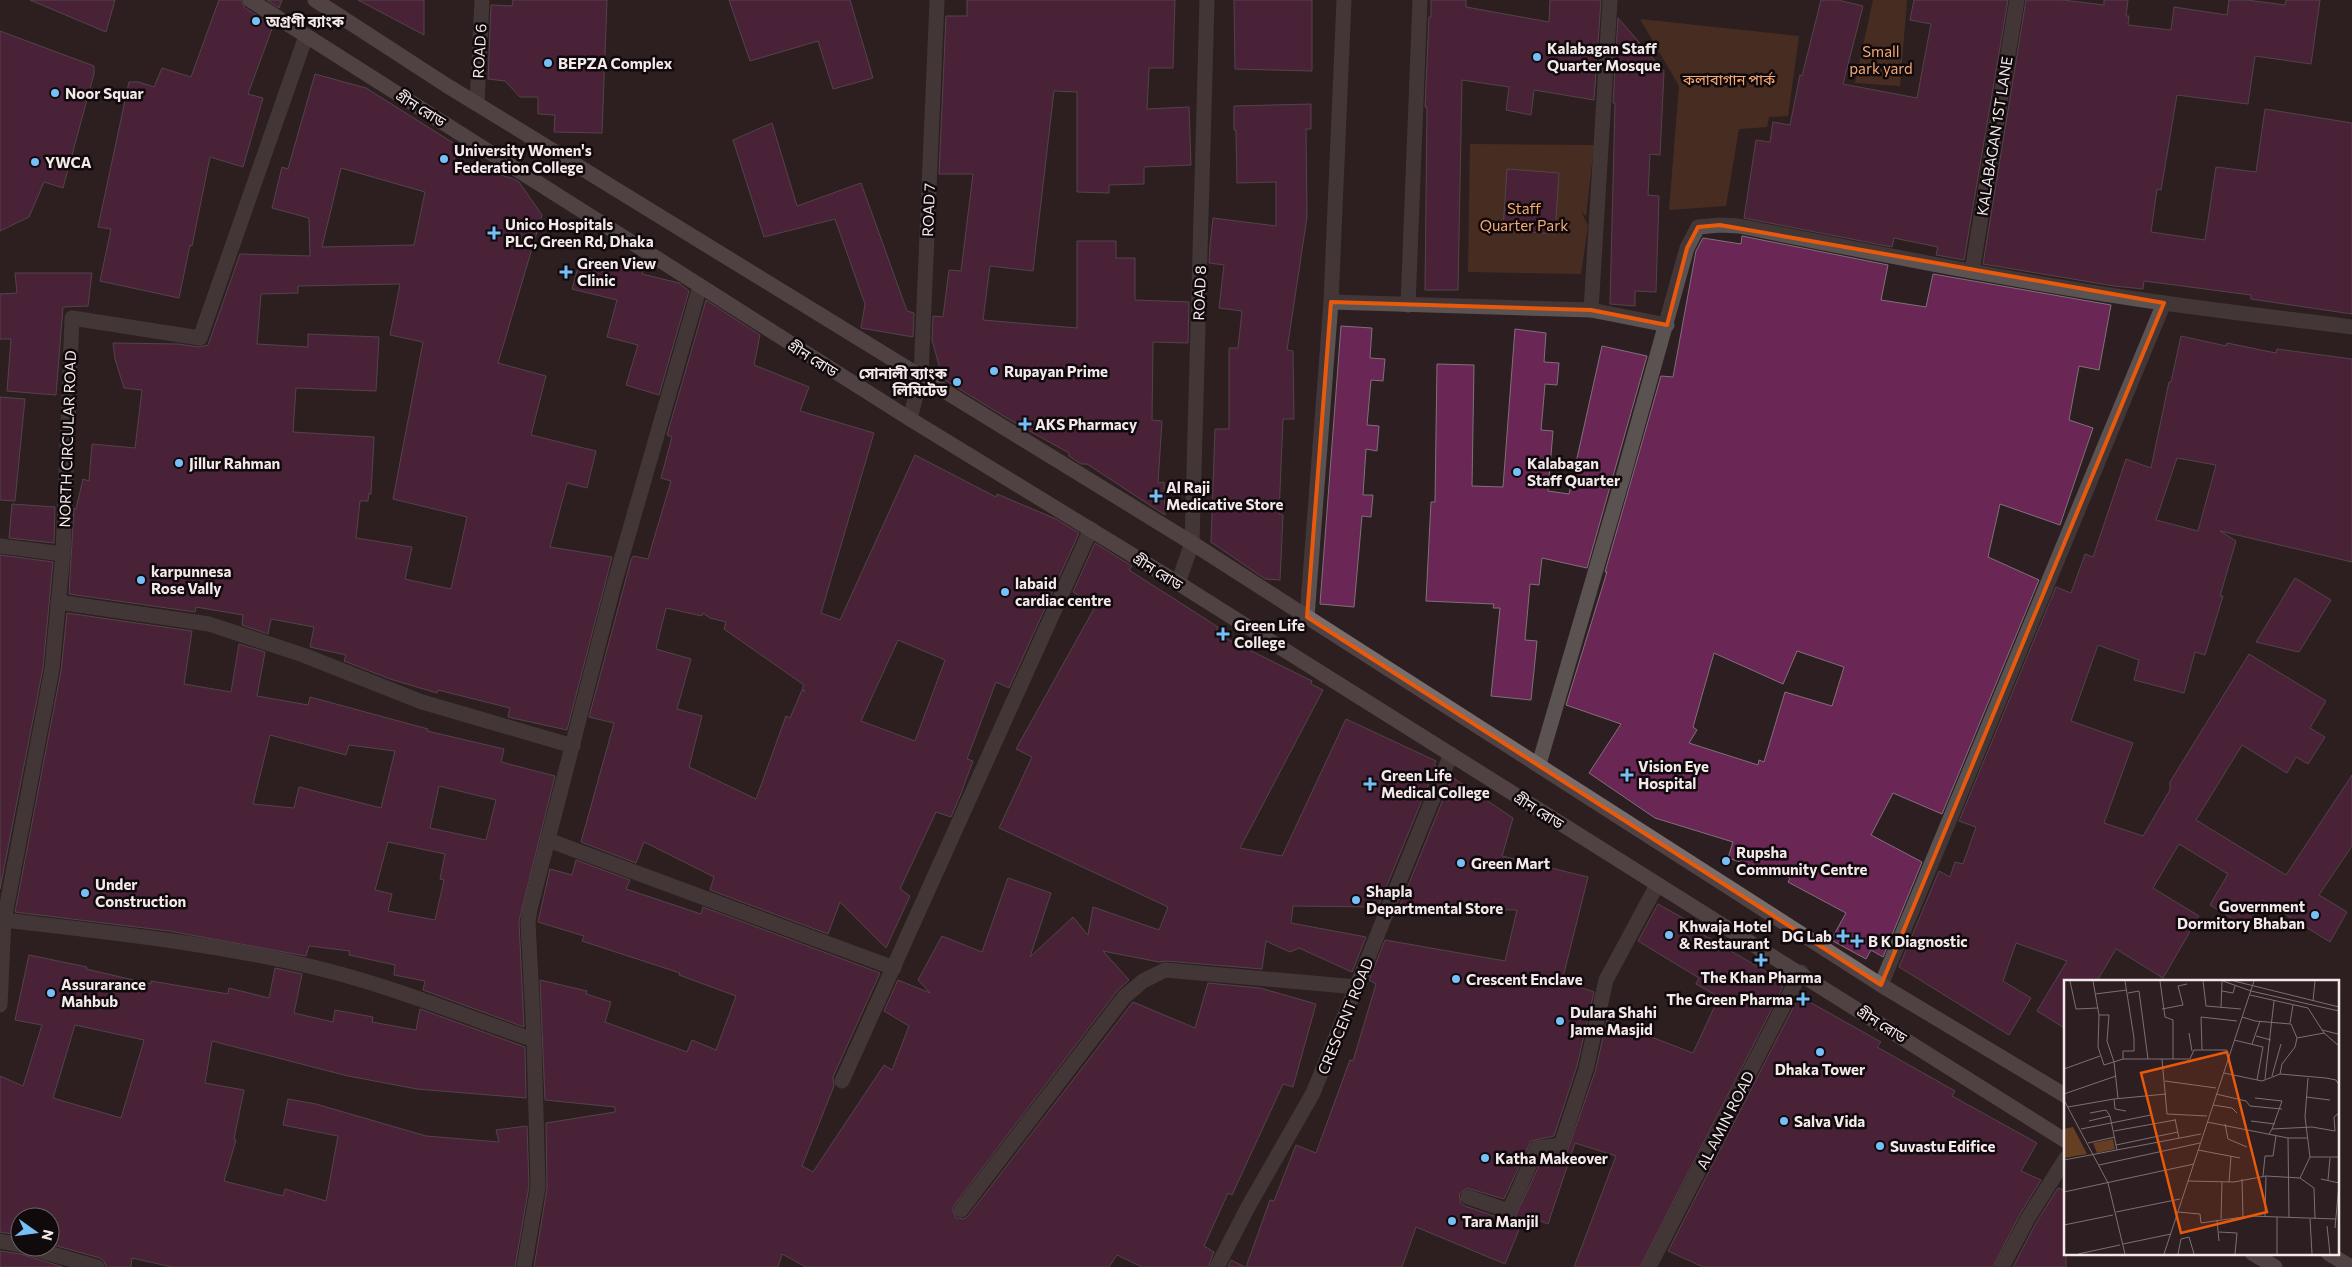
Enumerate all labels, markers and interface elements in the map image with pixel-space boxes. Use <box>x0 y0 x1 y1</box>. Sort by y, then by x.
place label: অগ্রণী ব্যাংক <box>265 12 345 30</box>
marker: অগ্রণী ব্যাংক <box>250 15 262 27</box>
street label: ROAD 6 <box>469 23 489 79</box>
place label: Kalabagan Staff Quarter Mosque <box>1547 39 1661 74</box>
park label: Small park yard <box>1849 42 1913 77</box>
marker: Kalabagan Staff Quarter Mosque <box>1531 51 1543 63</box>
place label: BEPZA Complex <box>558 54 673 72</box>
street label: KALABAGAN 1ST LANE <box>1973 55 2016 217</box>
marker: BEPZA Complex <box>542 57 554 69</box>
park label: কলাবাগান পার্ক <box>1682 70 1776 88</box>
place label: Noor Squar <box>65 84 144 102</box>
street label: গ্রীন রোড <box>393 86 450 130</box>
marker: Noor Squar <box>49 87 61 99</box>
place label: University Women's Federation College <box>454 141 592 176</box>
place label: YWCA <box>45 153 92 171</box>
marker: University Women's Federation College <box>438 153 450 165</box>
marker: YWCA <box>29 156 41 168</box>
street label: ROAD 7 <box>918 183 938 237</box>
park label: Staff Quarter Park <box>1480 199 1568 234</box>
place label: Unico Hospitals PLC, Green Rd, Dhaka <box>505 215 654 250</box>
marker: Unico Hospitals PLC, Green Rd, Dhaka <box>487 226 501 240</box>
place label: Green View Clinic <box>577 254 657 289</box>
marker: Green View Clinic <box>559 265 573 279</box>
street label: ROAD 8 <box>1189 265 1209 321</box>
street label: গ্রীন রোড <box>785 336 842 380</box>
street label: NORTH CIRCULAR ROAD <box>55 350 79 528</box>
place label: Rupayan Prime <box>1004 362 1108 380</box>
place label: সোনালী ব্যাংক লিমিটেড <box>859 364 948 399</box>
marker: Rupayan Prime <box>988 365 1000 377</box>
marker: সোনালী ব্যাংক লিমিটেড <box>951 376 963 388</box>
place label: AKS Pharmacy <box>1035 415 1138 433</box>
marker: AKS Pharmacy <box>1019 418 1031 430</box>
place label: Jillur Rahman <box>189 454 280 472</box>
place label: Kalabagan Staff Quarter <box>1527 454 1620 489</box>
marker: Jillur Rahman <box>173 457 185 469</box>
marker: Kalabagan Staff Quarter <box>1511 466 1523 478</box>
place label: Al Raji Medicative Store <box>1166 478 1284 513</box>
marker: Al Raji Medicative Store <box>1150 490 1162 502</box>
street label: গ্রীন রোড <box>1130 549 1187 593</box>
place label: karpunnesa Rose Vally <box>151 562 231 597</box>
marker: karpunnesa Rose Vally <box>135 574 147 586</box>
place label: labaid cardiac centre <box>1015 574 1111 609</box>
marker: labaid cardiac centre <box>999 586 1011 598</box>
place label: Green Life College <box>1234 616 1305 651</box>
marker: Green Life College <box>1216 627 1230 641</box>
place label: Vision Eye Hospital <box>1638 757 1709 792</box>
place label: Green Life Medical College <box>1381 766 1490 801</box>
marker: Vision Eye Hospital <box>1620 768 1634 782</box>
marker: Green Life Medical College <box>1363 777 1377 791</box>
street label: গ্রীন রোড <box>1511 788 1568 832</box>
place label: Rupsha Community Centre <box>1736 843 1867 878</box>
place label: Green Mart <box>1471 854 1550 872</box>
marker: Rupsha Community Centre <box>1720 855 1732 867</box>
marker: Green Mart <box>1455 857 1467 869</box>
place label: Under Construction <box>95 875 186 910</box>
place label: Shapla Departmental Store <box>1366 882 1503 917</box>
marker: Under Construction <box>79 887 91 899</box>
marker: Shapla Departmental Store <box>1350 894 1362 906</box>
place label: Government Dormitory Bhaban <box>2177 897 2305 932</box>
marker: Government Dormitory Bhaban <box>2309 909 2321 921</box>
place label: Khwaja Hotel & Restaurant <box>1679 917 1772 952</box>
place label: DG Lab <box>1782 927 1832 945</box>
marker: Khwaja Hotel & Restaurant <box>1663 929 1675 941</box>
marker: DG Lab <box>1836 929 1850 943</box>
place label: B K Diagnostic <box>1868 932 1968 950</box>
marker: B K Diagnostic <box>1850 934 1864 948</box>
marker: The Khan Pharma <box>1755 954 1767 966</box>
street label: CRESCENT ROAD <box>1313 955 1377 1077</box>
place label: The Khan Pharma <box>1700 968 1822 986</box>
place label: Crescent Enclave <box>1466 970 1583 988</box>
marker: Crescent Enclave <box>1450 973 1462 985</box>
place label: Assurarance Mahbub <box>61 975 146 1010</box>
inset map <box>2064 980 2340 1254</box>
marker: Assurarance Mahbub <box>45 987 57 999</box>
place label: The Green Pharma <box>1666 990 1793 1008</box>
marker: The Green Pharma <box>1797 993 1809 1005</box>
street label: গ্রীন রোড <box>1854 1002 1911 1046</box>
place label: Dulara Shahi Jame Masjid <box>1570 1003 1657 1038</box>
marker: Dulara Shahi Jame Masjid <box>1554 1015 1566 1027</box>
marker: Dhaka Tower <box>1814 1046 1826 1058</box>
place label: Dhaka Tower <box>1775 1060 1865 1078</box>
street label: AL AMIN ROAD <box>1692 1068 1758 1172</box>
place label: Salva Vida <box>1794 1112 1865 1130</box>
marker: Salva Vida <box>1778 1115 1790 1127</box>
place label: Suvastu Edifice <box>1890 1137 1996 1155</box>
marker: Suvastu Edifice <box>1874 1140 1886 1152</box>
place label: Katha Makeover <box>1495 1149 1608 1167</box>
marker: Katha Makeover <box>1479 1152 1491 1164</box>
north arrow <box>10 1207 60 1257</box>
place label: Tara Manjil <box>1462 1212 1539 1230</box>
marker: Tara Manjil <box>1446 1215 1458 1227</box>
text: N <box>39 1228 58 1242</box>

